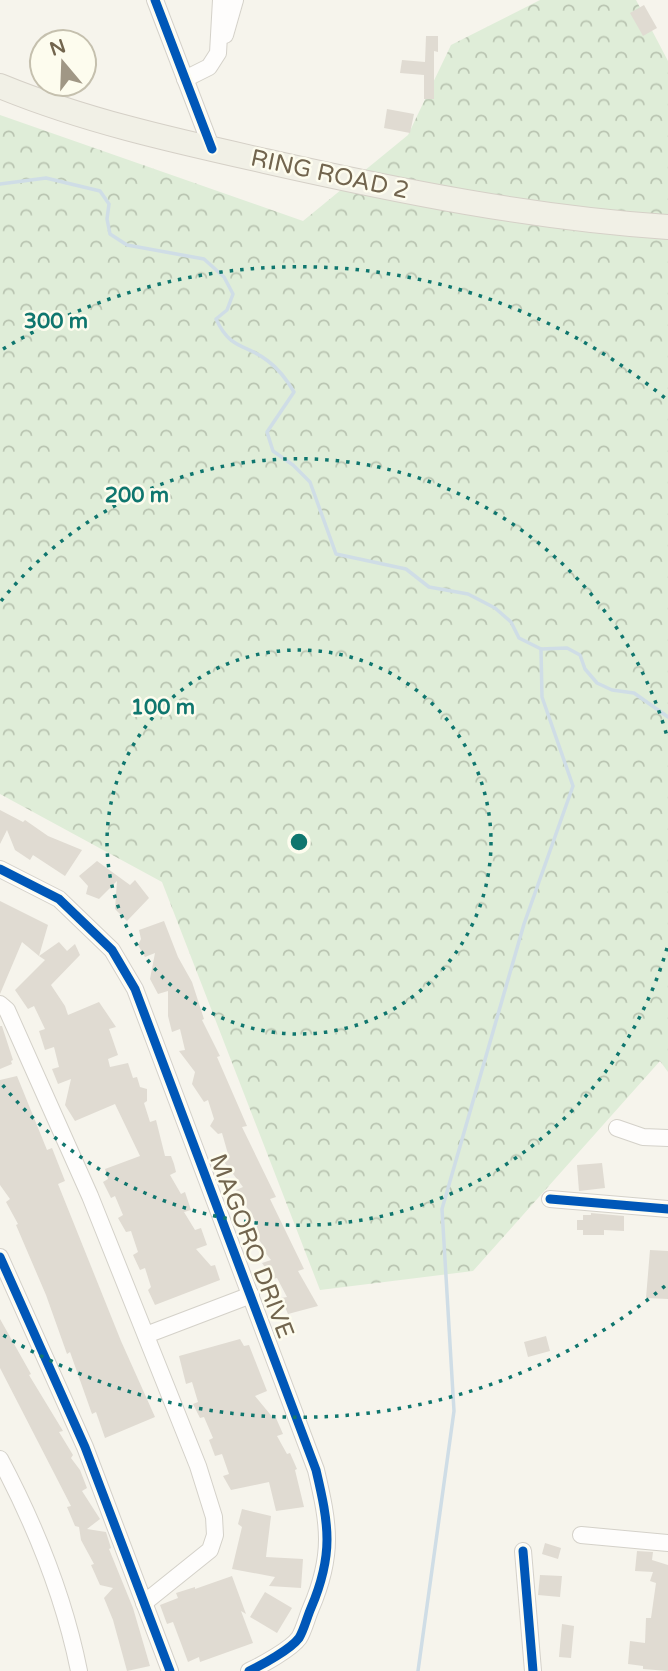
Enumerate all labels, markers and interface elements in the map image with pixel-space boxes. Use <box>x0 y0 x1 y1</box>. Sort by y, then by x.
north arrow <box>28 28 98 98</box>
text: N <box>47 35 69 61</box>
street label: RING ROAD 2 <box>248 144 412 205</box>
text: 300 m <box>24 309 88 334</box>
text: 200 m <box>105 483 169 508</box>
text: 100 m <box>131 695 195 720</box>
centre of rings <box>287 830 311 854</box>
street label: MAGORO DRIVE <box>203 1150 300 1342</box>

